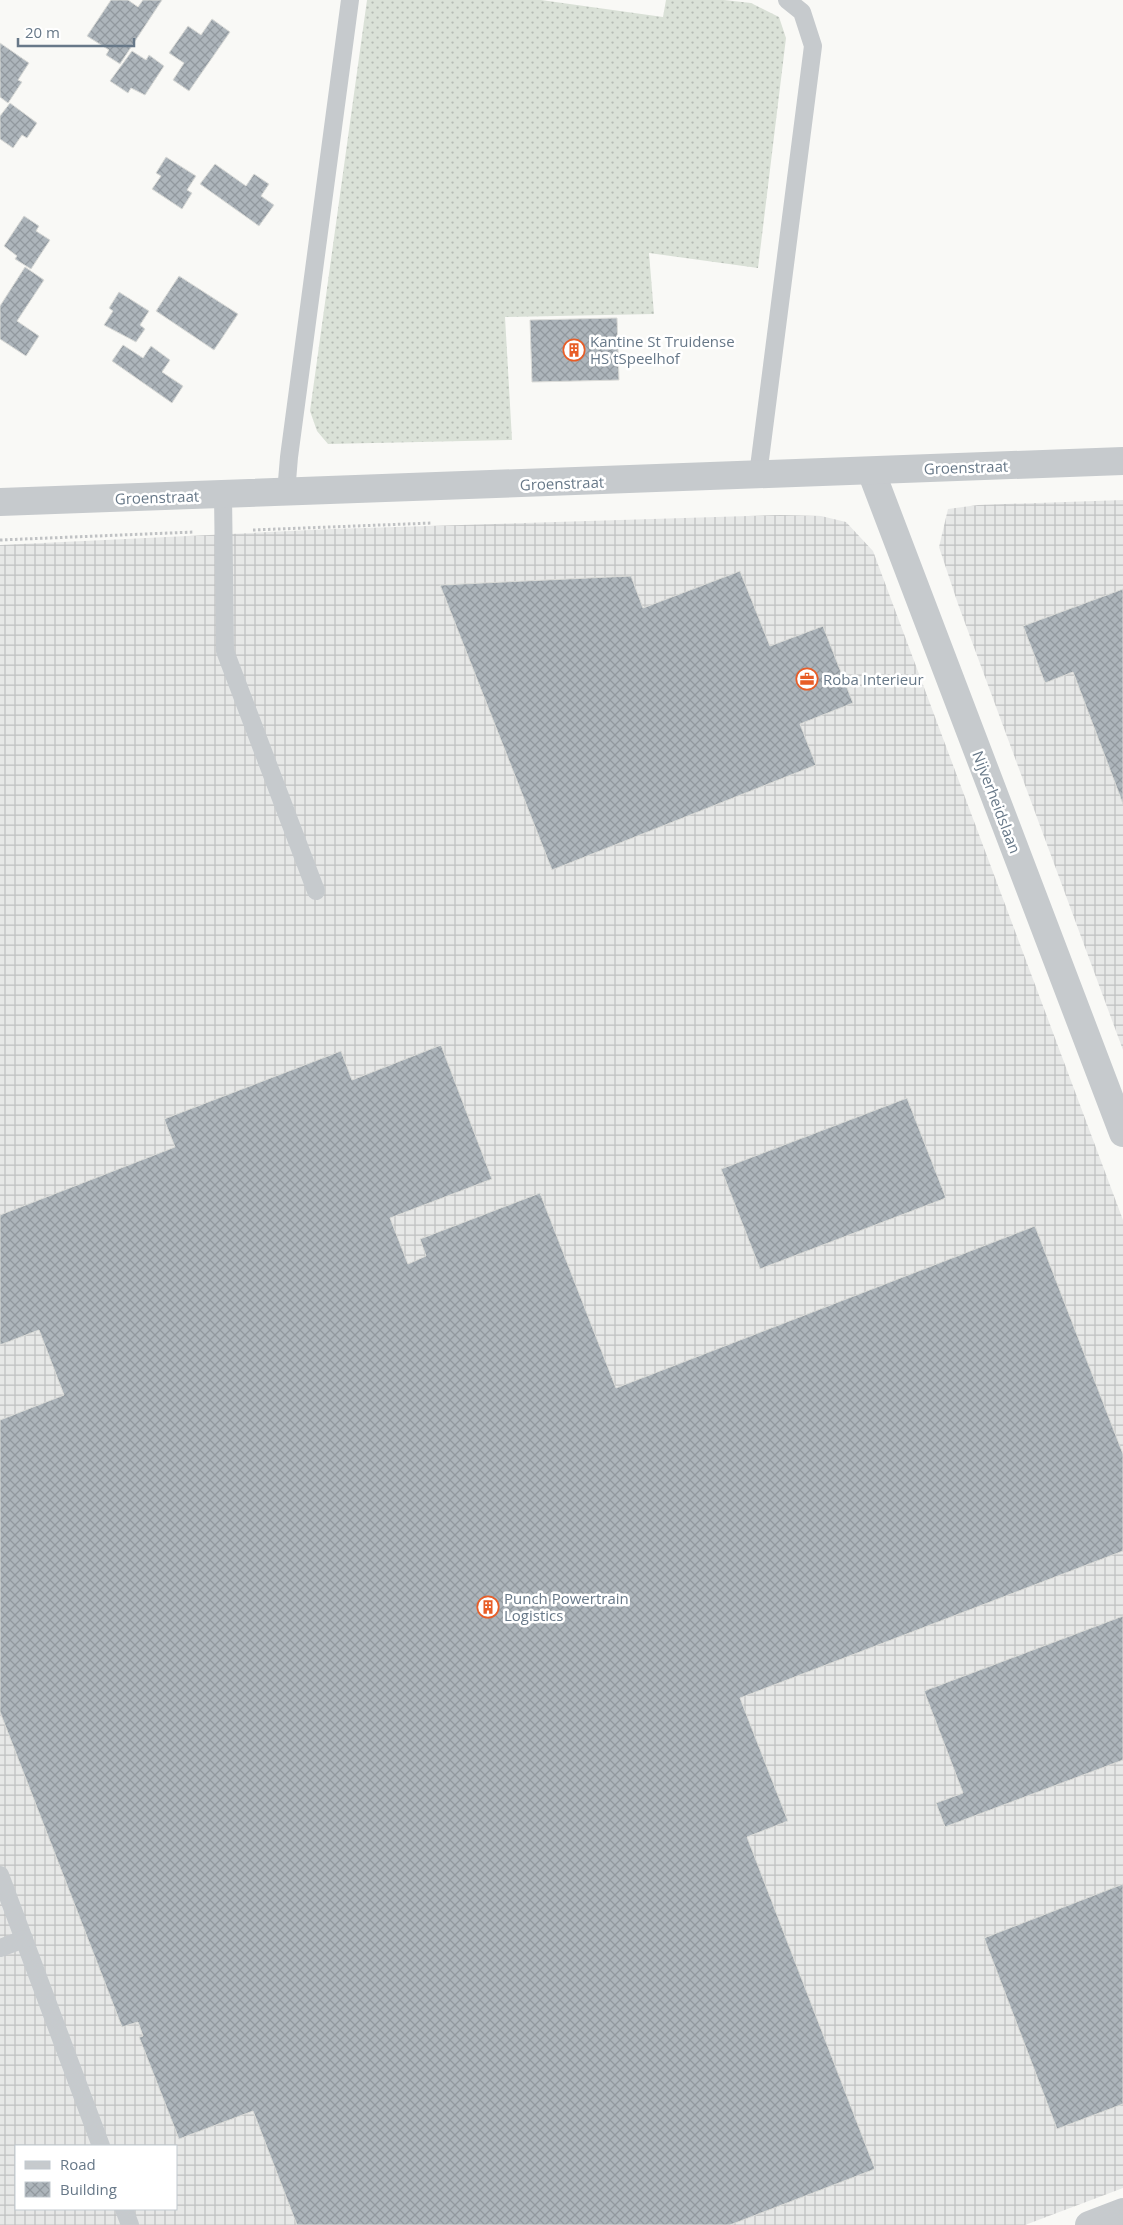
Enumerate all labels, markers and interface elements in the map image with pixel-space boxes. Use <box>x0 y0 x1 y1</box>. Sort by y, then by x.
scale bar <box>18 15 134 47</box>
text: 20 m <box>25 22 60 42</box>
place label: Kantine St Truidense HS tSpeelhof <box>590 331 735 368</box>
building icon: Kantine St Truidense HS tSpeelhof <box>562 338 586 362</box>
street label: Groenstraat <box>924 456 1008 478</box>
street label: Groenstraat <box>520 472 604 494</box>
street label: Groenstraat <box>115 486 199 508</box>
office icon: Roba Interieur <box>795 667 819 691</box>
place label: Roba Interieur <box>823 669 924 689</box>
street label: Nijverheidslaan <box>968 748 1026 856</box>
place label: Punch Powertrain Logistics <box>504 1588 629 1625</box>
building icon: Punch Powertrain Logistics <box>476 1595 500 1619</box>
legend <box>15 2145 178 2210</box>
text: Road <box>60 2154 96 2174</box>
text: Building <box>60 2179 117 2199</box>

